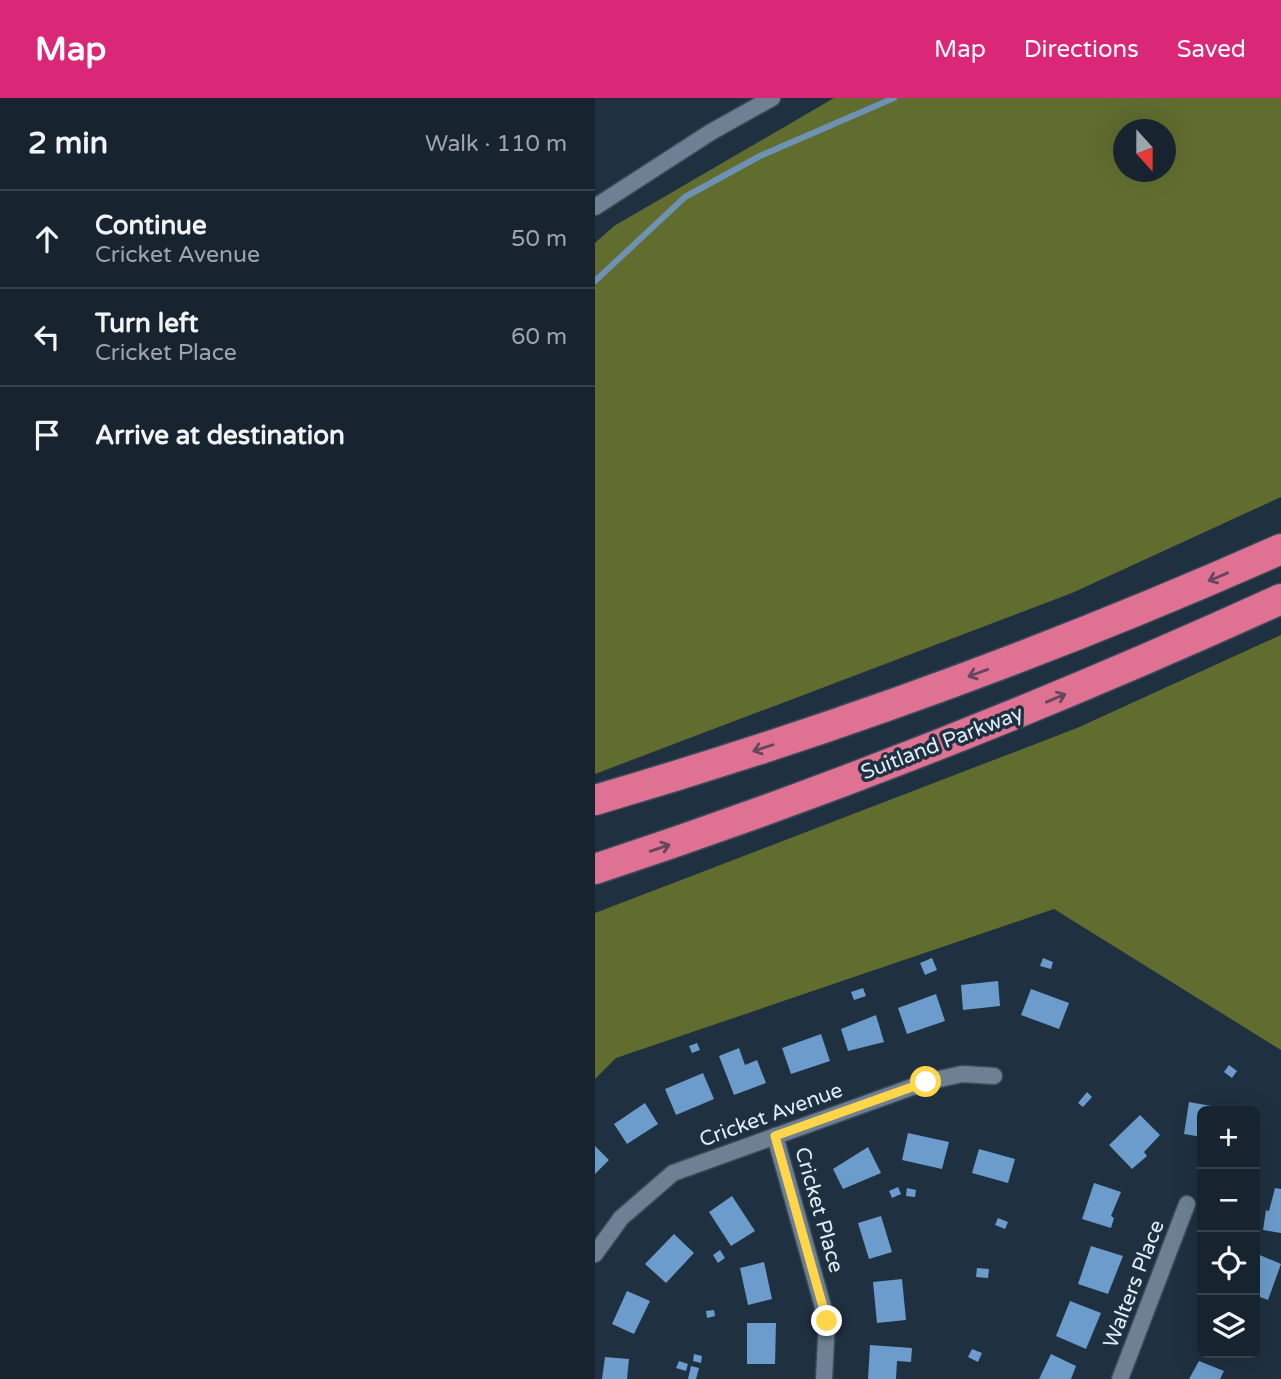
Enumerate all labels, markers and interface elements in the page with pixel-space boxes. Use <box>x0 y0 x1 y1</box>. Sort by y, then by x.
text: Map <box>35 30 106 69</box>
text: Map <box>934 35 986 64</box>
text: Directions <box>1024 35 1139 64</box>
text: Saved <box>1177 35 1246 64</box>
north arrow <box>1113 119 1176 182</box>
text: 2 min <box>28 125 108 162</box>
text: Walk · 110 m <box>425 130 567 158</box>
text: Continue <box>95 210 207 241</box>
icon: ahead <box>28 220 66 258</box>
text: 50 m <box>511 225 567 253</box>
text: Cricket Avenue <box>95 241 260 269</box>
text: Turn left <box>95 308 198 339</box>
icon: left <box>28 318 66 356</box>
text: 60 m <box>511 323 567 351</box>
text: Cricket Place <box>95 339 237 367</box>
icon: arrive <box>28 416 66 454</box>
text: Arrive at destination <box>95 420 345 451</box>
one-way arrow <box>1208 571 1230 584</box>
one-way arrow <box>968 668 990 680</box>
one-way arrow <box>1044 690 1066 703</box>
street label: Suitland Parkway <box>857 701 1027 785</box>
one-way arrow <box>753 743 775 756</box>
one-way arrow <box>648 841 670 853</box>
route start <box>910 1066 941 1097</box>
street label: Cricket Avenue <box>696 1077 846 1153</box>
map controls <box>1197 1106 1260 1358</box>
button: + <box>1197 1106 1260 1169</box>
street label: Cricket Place <box>789 1144 849 1276</box>
button: − <box>1197 1169 1260 1232</box>
street label: Walters Place <box>1098 1217 1170 1351</box>
button: locate <box>1197 1232 1260 1295</box>
button: layers <box>1197 1295 1260 1358</box>
route end <box>811 1305 842 1336</box>

